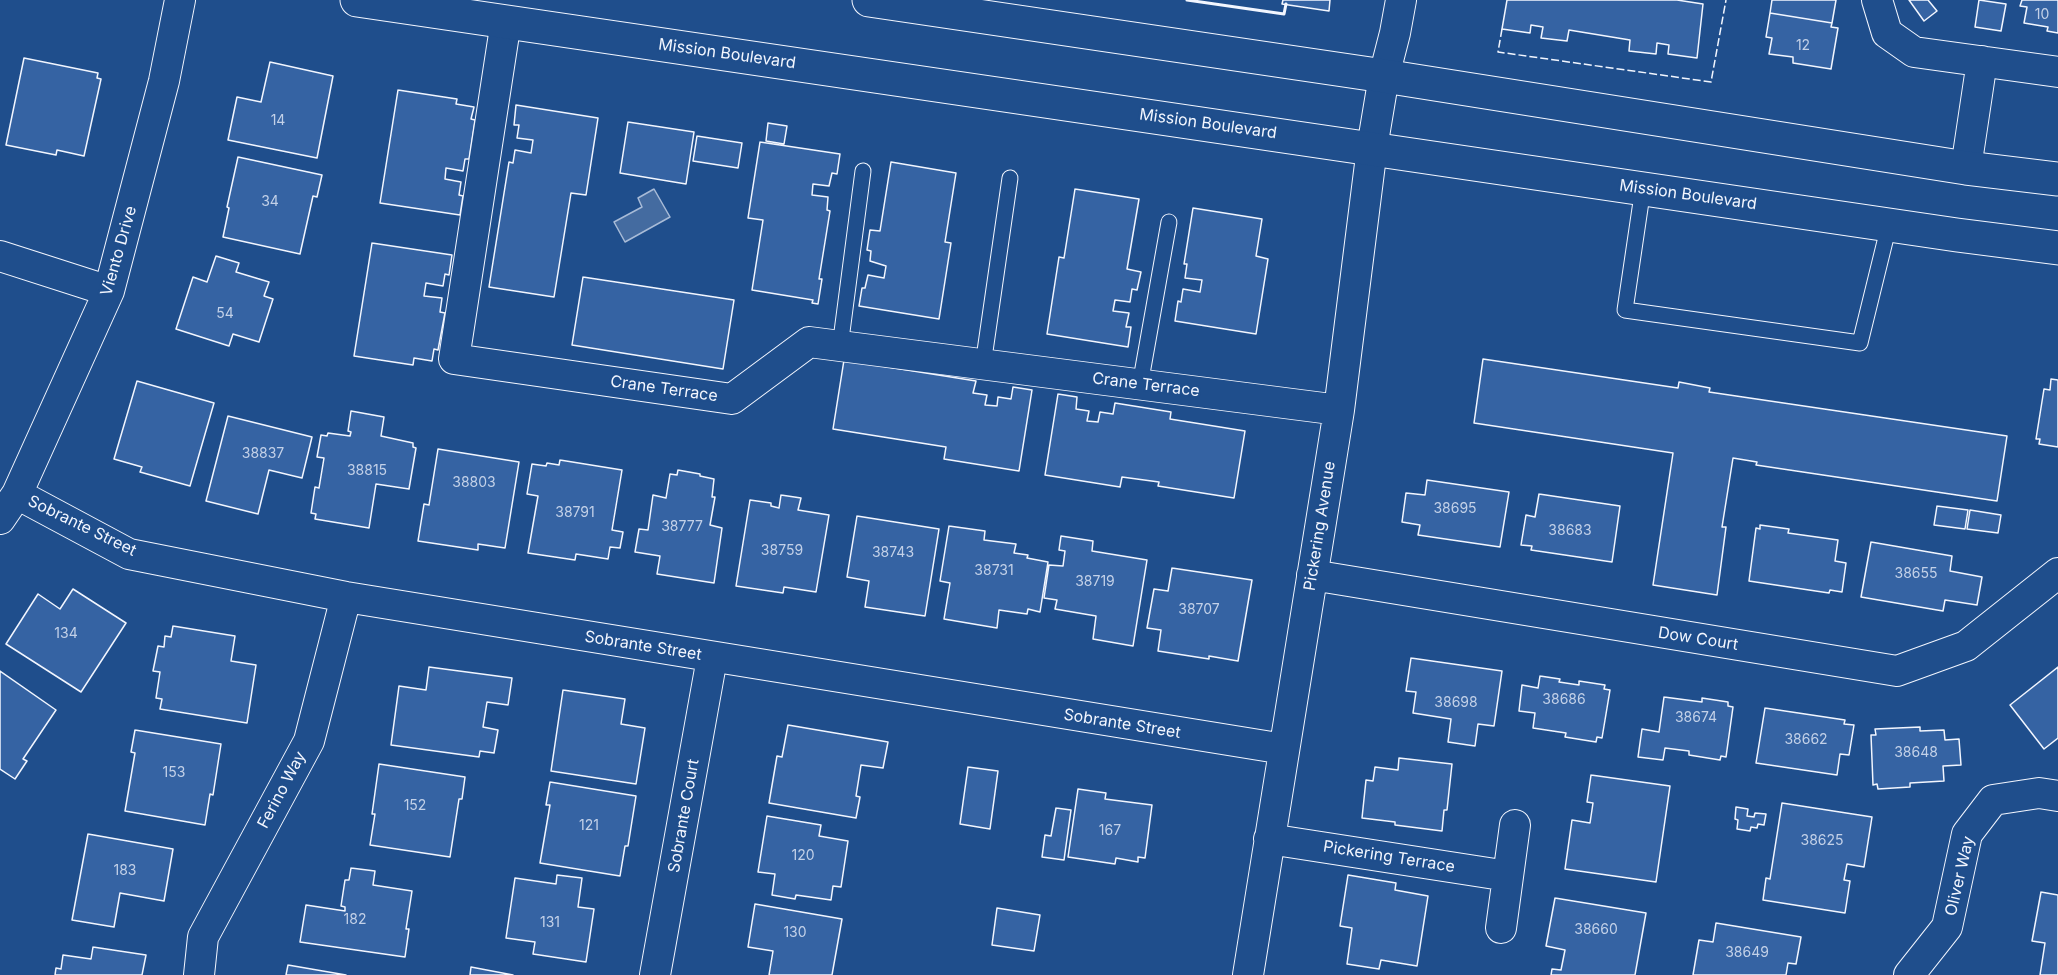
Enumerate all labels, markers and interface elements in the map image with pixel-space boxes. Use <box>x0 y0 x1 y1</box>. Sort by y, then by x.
house number: 10 <box>2035 7 2049 23</box>
street label: Mission Boulevard <box>657 35 797 73</box>
house number: 12 <box>1796 38 1810 54</box>
street label: Mission Boulevard <box>1138 105 1278 143</box>
house number: 14 <box>271 113 285 129</box>
street label: Mission Boulevard <box>1618 176 1758 214</box>
house number: 34 <box>261 194 279 210</box>
street label: Viento Drive <box>97 204 141 298</box>
house number: 54 <box>216 306 234 322</box>
street label: Crane Terrace <box>1091 369 1201 401</box>
street label: Crane Terrace <box>609 372 719 406</box>
house number: 38837 <box>242 446 284 462</box>
street label: Pickering Avenue <box>1300 460 1340 592</box>
house number: 38815 <box>347 463 387 479</box>
house number: 38803 <box>452 475 496 491</box>
street label: Sobrante Street <box>25 491 139 561</box>
house number: 38695 <box>1433 501 1477 517</box>
house number: 38791 <box>555 505 595 521</box>
house number: 38777 <box>661 519 703 535</box>
house number: 38683 <box>1548 523 1592 539</box>
house number: 38759 <box>761 543 803 559</box>
house number: 38743 <box>872 545 914 561</box>
house number: 38731 <box>974 563 1014 579</box>
house number: 38655 <box>1894 566 1938 582</box>
house number: 38719 <box>1075 574 1115 590</box>
house number: 38707 <box>1178 602 1220 618</box>
street label: Dow Court <box>1657 623 1739 655</box>
house number: 134 <box>54 626 78 642</box>
street label: Sobrante Street <box>583 627 703 665</box>
house number: 38686 <box>1542 692 1586 708</box>
house number: 38698 <box>1434 695 1478 711</box>
street label: Sobrante Street <box>1062 705 1182 743</box>
house number: 38674 <box>1675 710 1717 726</box>
house number: 38662 <box>1784 732 1828 748</box>
house number: 38648 <box>1894 745 1938 761</box>
street label: Ferino Way <box>254 748 310 832</box>
street label: Sobrante Court <box>665 758 703 874</box>
house number: 153 <box>163 765 185 781</box>
house number: 152 <box>404 798 426 814</box>
house number: 121 <box>579 818 599 834</box>
house number: 167 <box>1099 823 1121 839</box>
house number: 38625 <box>1800 833 1844 849</box>
street label: Oliver Way <box>1942 834 1978 918</box>
street label: Pickering Terrace <box>1322 837 1456 877</box>
house number: 120 <box>791 848 815 864</box>
house number: 183 <box>113 863 137 879</box>
house number: 182 <box>344 912 366 928</box>
house number: 131 <box>540 915 560 931</box>
house number: 38660 <box>1574 922 1618 938</box>
house number: 130 <box>783 925 807 941</box>
house number: 38649 <box>1725 945 1769 961</box>

